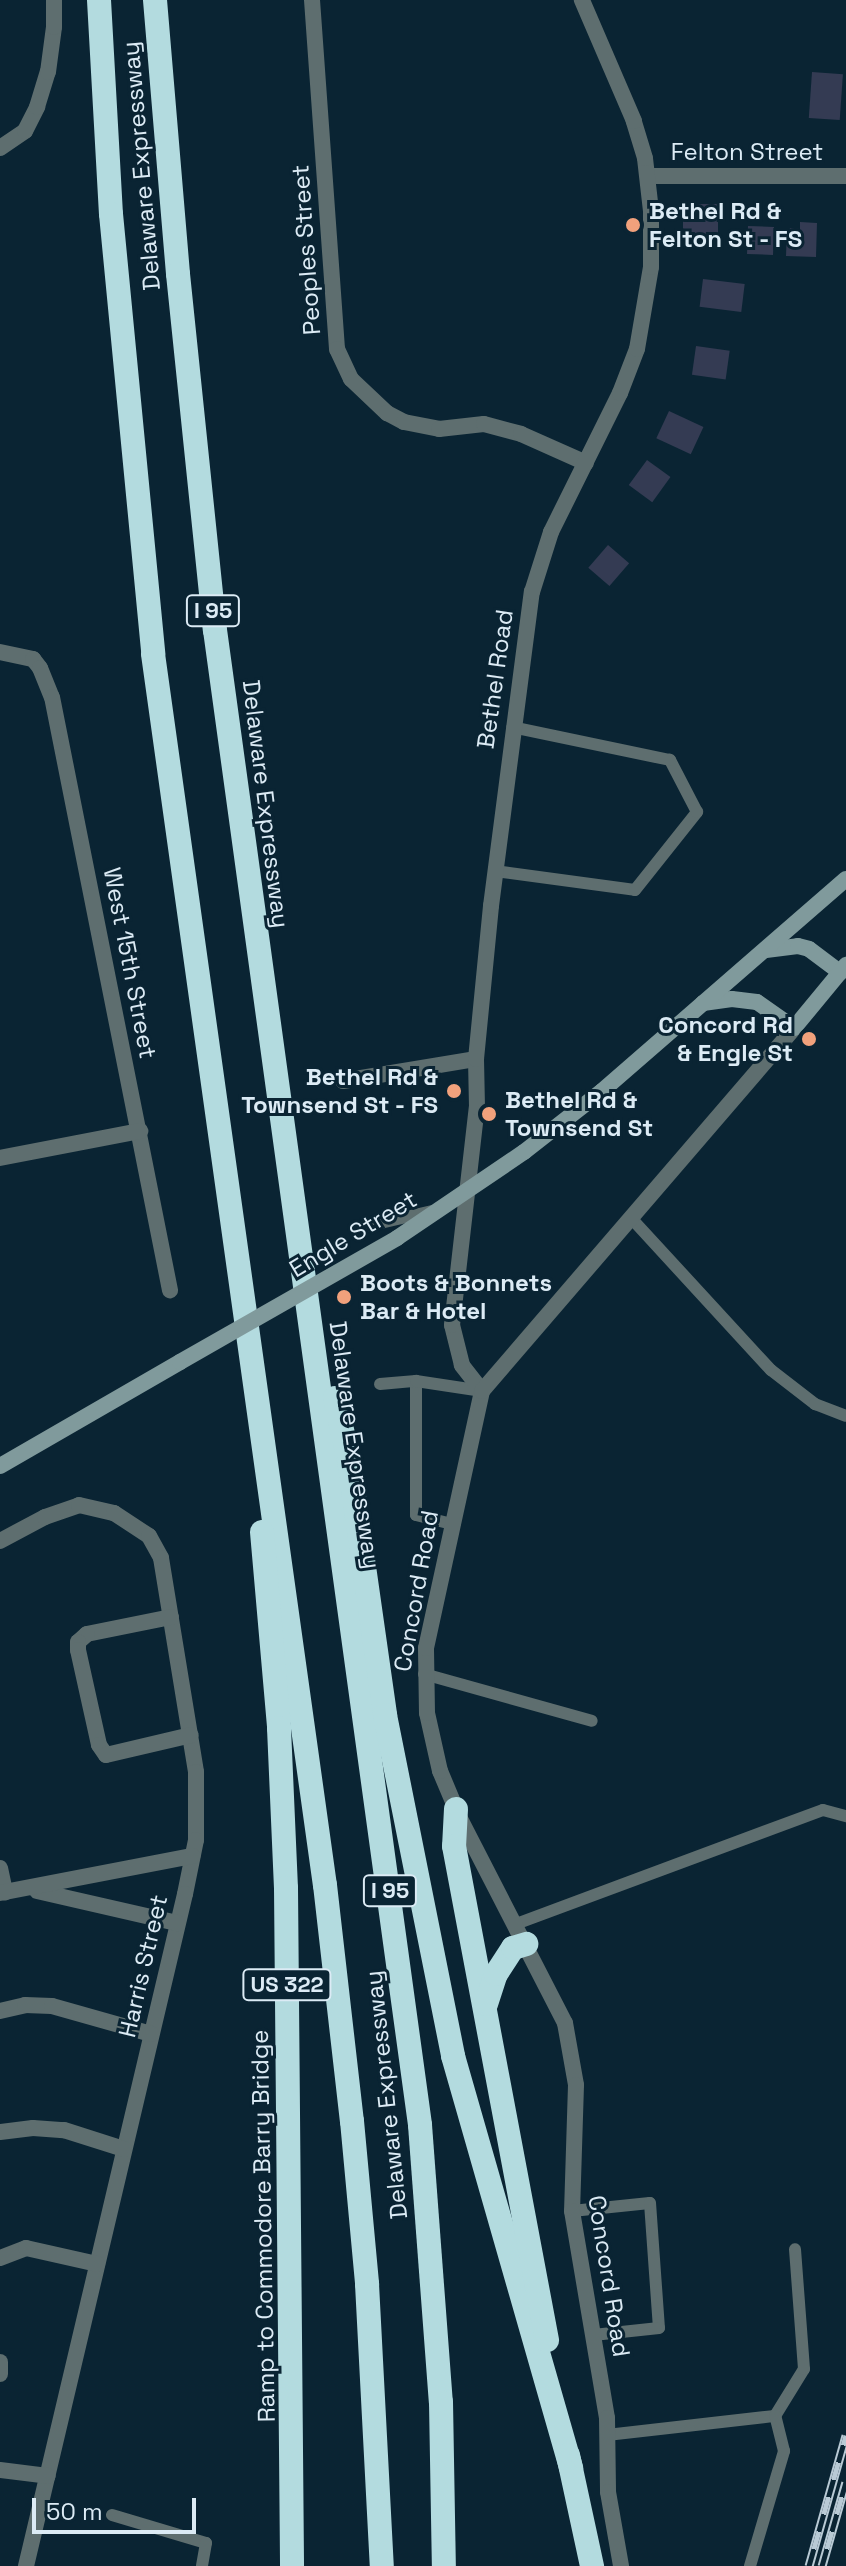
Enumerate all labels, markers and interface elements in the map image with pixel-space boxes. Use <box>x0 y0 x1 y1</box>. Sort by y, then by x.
street label: Delaware Expressway <box>116 40 166 292</box>
street label: Felton Street <box>671 138 823 166</box>
street label: Peoples Street <box>286 164 326 336</box>
place label: Bethel Rd & Felton St - FS <box>649 197 803 253</box>
marker: Bethel Rd & Felton St - FS <box>624 216 642 234</box>
road number: I 95 <box>185 593 241 629</box>
street label: Bethel Road <box>471 607 519 751</box>
street label: Delaware Expressway <box>236 678 296 930</box>
street label: West 15th Street <box>97 865 163 1061</box>
place label: Concord Rd & Engle St <box>658 1011 793 1067</box>
marker: Concord Rd & Engle St <box>800 1030 818 1048</box>
place label: Bethel Rd & Townsend St - FS <box>240 1063 438 1119</box>
marker: Bethel Rd & Townsend St - FS <box>445 1082 463 1100</box>
place label: Bethel Rd & Townsend St <box>505 1086 653 1142</box>
marker: Bethel Rd & Townsend St <box>480 1105 498 1123</box>
street label: Engle Street <box>284 1185 422 1283</box>
place label: Boots & Bonnets Bar & Hotel <box>360 1269 552 1325</box>
marker: Boots & Bonnets Bar & Hotel <box>335 1288 353 1306</box>
street label: Delaware Expressway <box>323 1319 387 1571</box>
street label: Concord Road <box>388 1508 444 1674</box>
road number: I 95 <box>362 1873 418 1909</box>
street label: Harris Street <box>113 1892 173 2040</box>
road number: US 322 <box>241 1967 333 2003</box>
street label: Delaware Expressway <box>359 1969 413 2221</box>
street label: Ramp to Commodore Barry Bridge <box>245 2029 281 2423</box>
street label: Concord Road <box>582 2193 636 2359</box>
scale bar <box>36 2482 200 2532</box>
text: 50 m <box>46 2496 103 2527</box>

